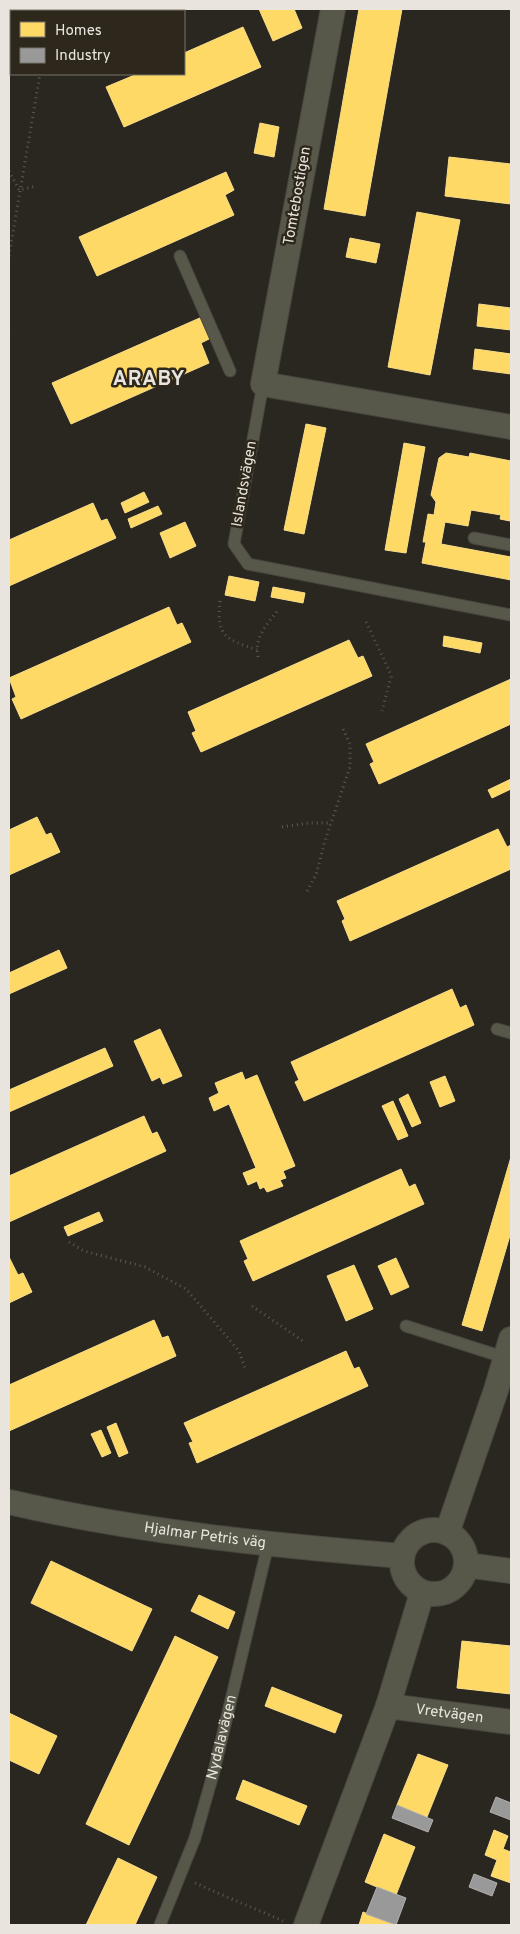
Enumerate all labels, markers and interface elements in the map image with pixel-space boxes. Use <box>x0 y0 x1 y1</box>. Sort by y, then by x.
legend <box>10 10 185 75</box>
text: Homes <box>55 22 102 41</box>
text: Industry <box>55 47 111 66</box>
street label: Tomtebostigen <box>280 145 316 247</box>
district label: ARABY <box>113 367 185 393</box>
street label: Islandsvägen <box>228 439 262 529</box>
street label: Hjalmar Petris väg <box>143 1518 267 1553</box>
street label: Nydalavägen <box>202 1693 241 1782</box>
street label: Vretvägen <box>414 1700 485 1728</box>

